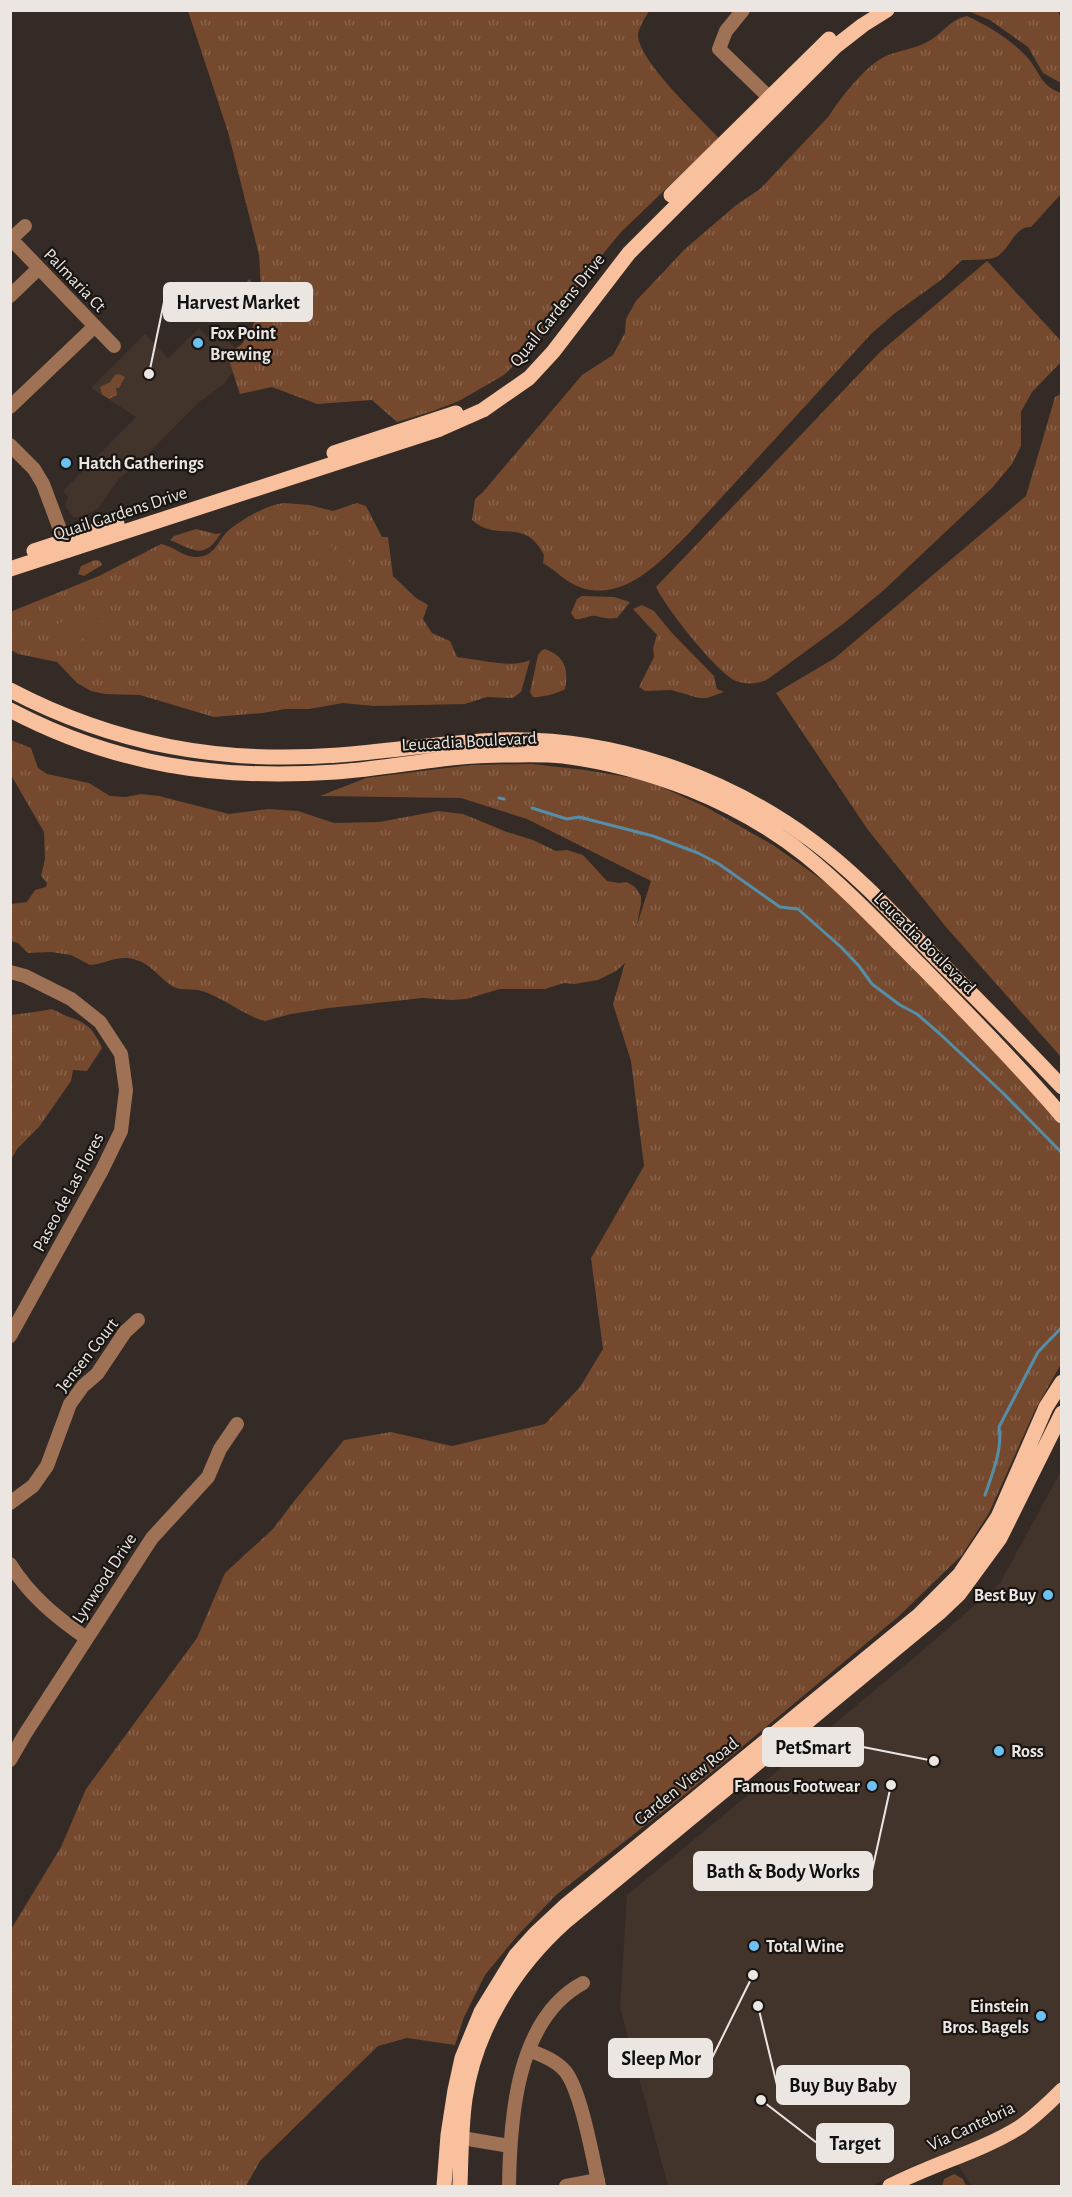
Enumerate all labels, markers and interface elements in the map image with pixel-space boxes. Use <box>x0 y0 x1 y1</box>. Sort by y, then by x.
street label: Palmaria Ct <box>40 245 109 316</box>
street label: Quail Gardens Drive <box>507 251 609 370</box>
callout: Harvest Market <box>164 283 312 321</box>
text: Harvest Market <box>176 293 300 313</box>
place label: Fox Point Brewing <box>210 325 276 364</box>
marker: Fox Point Brewing <box>191 336 205 350</box>
place label: Hatch Gatherings <box>78 455 204 473</box>
marker: Hatch Gatherings <box>59 456 73 470</box>
street label: Quail Gardens Drive <box>51 484 189 544</box>
street label: Leucadia Boulevard <box>401 729 537 755</box>
street label: Leucadia Boulevard <box>870 889 979 998</box>
street label: Paseo de Las Flores <box>30 1130 108 1255</box>
street label: Jensen Court <box>53 1315 122 1396</box>
street label: Lynwood Drive <box>69 1530 140 1627</box>
place label: Best Buy <box>974 1587 1037 1605</box>
marker: Best Buy <box>1041 1588 1055 1602</box>
callout: PetSmart <box>763 1728 863 1766</box>
street label: Garden View Road <box>631 1734 742 1829</box>
text: PetSmart <box>775 1738 851 1758</box>
place label: Ross <box>1011 1743 1044 1761</box>
marker: Ross <box>992 1744 1006 1758</box>
place label: Famous Footwear <box>734 1778 861 1796</box>
marker: Famous Footwear <box>865 1779 879 1793</box>
callout: Bath & Body Works <box>694 1852 872 1890</box>
text: Bath & Body Works <box>706 1862 860 1882</box>
place label: Total Wine <box>766 1938 844 1956</box>
marker: Total Wine <box>747 1939 761 1953</box>
place label: Einstein Bros. Bagels <box>942 1998 1029 2037</box>
marker: Einstein Bros. Bagels <box>1034 2009 1048 2023</box>
callout: Sleep Mor <box>609 2039 712 2077</box>
text: Sleep Mor <box>621 2049 701 2069</box>
callout: Buy Buy Baby <box>777 2066 909 2104</box>
text: Buy Buy Baby <box>789 2076 897 2096</box>
street label: Via Cantebria <box>925 2099 1018 2155</box>
callout: Target <box>817 2124 893 2162</box>
text: Target <box>829 2134 881 2154</box>

